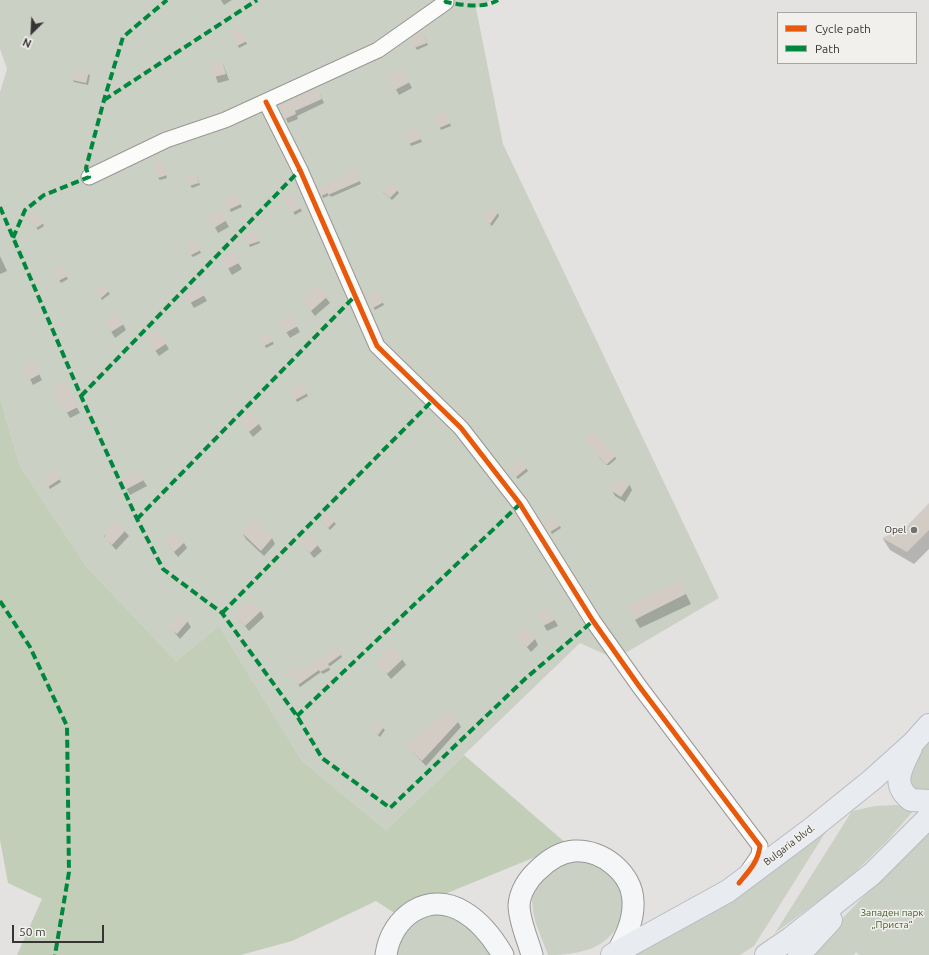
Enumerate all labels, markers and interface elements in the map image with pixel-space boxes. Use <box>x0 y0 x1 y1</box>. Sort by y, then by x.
north arrow <box>12 12 52 52</box>
legend <box>777 12 917 64</box>
text: Cycle path <box>815 22 871 35</box>
text: N <box>21 36 33 50</box>
text: Path <box>815 42 840 55</box>
place label: Opel <box>884 524 906 536</box>
marker: Opel <box>909 525 919 535</box>
street label: Bulgaria blvd. <box>761 822 817 868</box>
park label: Западен парк „Приста“ <box>860 907 924 930</box>
scale bar <box>14 917 106 943</box>
text: 50 m <box>19 925 46 938</box>

